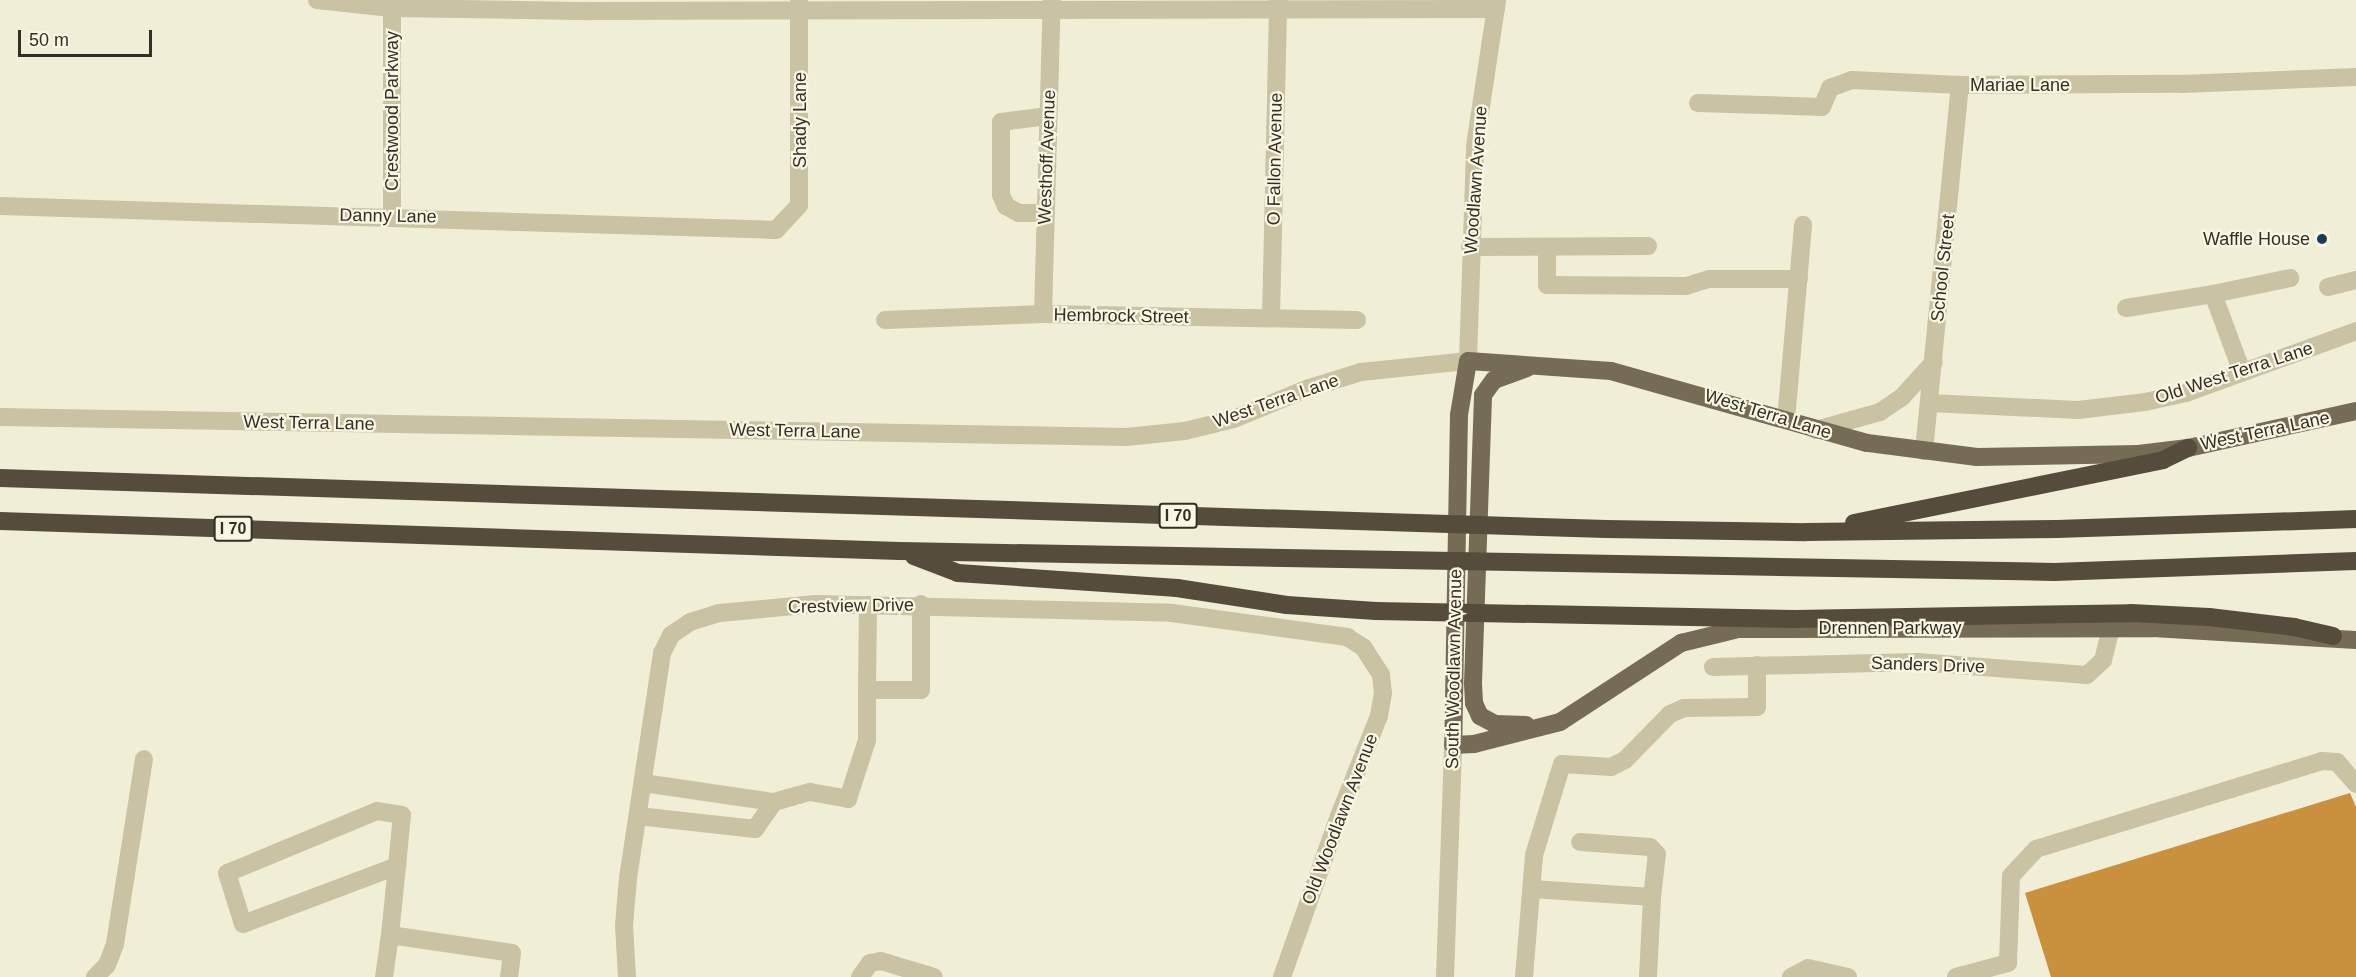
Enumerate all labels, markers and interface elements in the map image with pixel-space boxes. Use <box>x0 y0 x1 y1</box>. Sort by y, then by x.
scale bar <box>21 18 154 56</box>
text: 50 m <box>29 30 69 50</box>
street label: Crestwood Parkway <box>381 31 403 191</box>
street label: Shady Lane <box>789 72 811 168</box>
street label: Mariae Lane <box>1970 74 2070 96</box>
street label: Westhoff Avenue <box>1034 89 1060 225</box>
street label: O Fallon Avenue <box>1263 92 1287 226</box>
street label: Woodlawn Avenue <box>1460 105 1492 255</box>
street label: Danny Lane <box>339 204 437 228</box>
street label: School Street <box>1927 213 1959 323</box>
place label: Waffle House <box>2203 228 2310 250</box>
marker: Waffle House <box>2315 232 2329 246</box>
street label: Hembrock Street <box>1053 304 1189 328</box>
street label: Old West Terra Lane <box>2152 337 2316 409</box>
street label: West Terra Lane <box>1210 369 1342 433</box>
street label: West Terra Lane <box>1702 384 1834 444</box>
street label: West Terra Lane <box>2198 407 2332 455</box>
street label: West Terra Lane <box>243 411 375 435</box>
street label: West Terra Lane <box>729 419 861 443</box>
road number: I 70 <box>1158 503 1198 529</box>
road number: I 70 <box>214 516 252 542</box>
street label: South Woodlawn Avenue <box>1441 568 1467 770</box>
street label: Crestview Drive <box>788 594 914 618</box>
street label: Drennen Parkway <box>1818 617 1962 639</box>
street label: Sanders Drive <box>1871 652 1985 678</box>
street label: Old Woodlawn Avenue <box>1297 730 1383 908</box>

